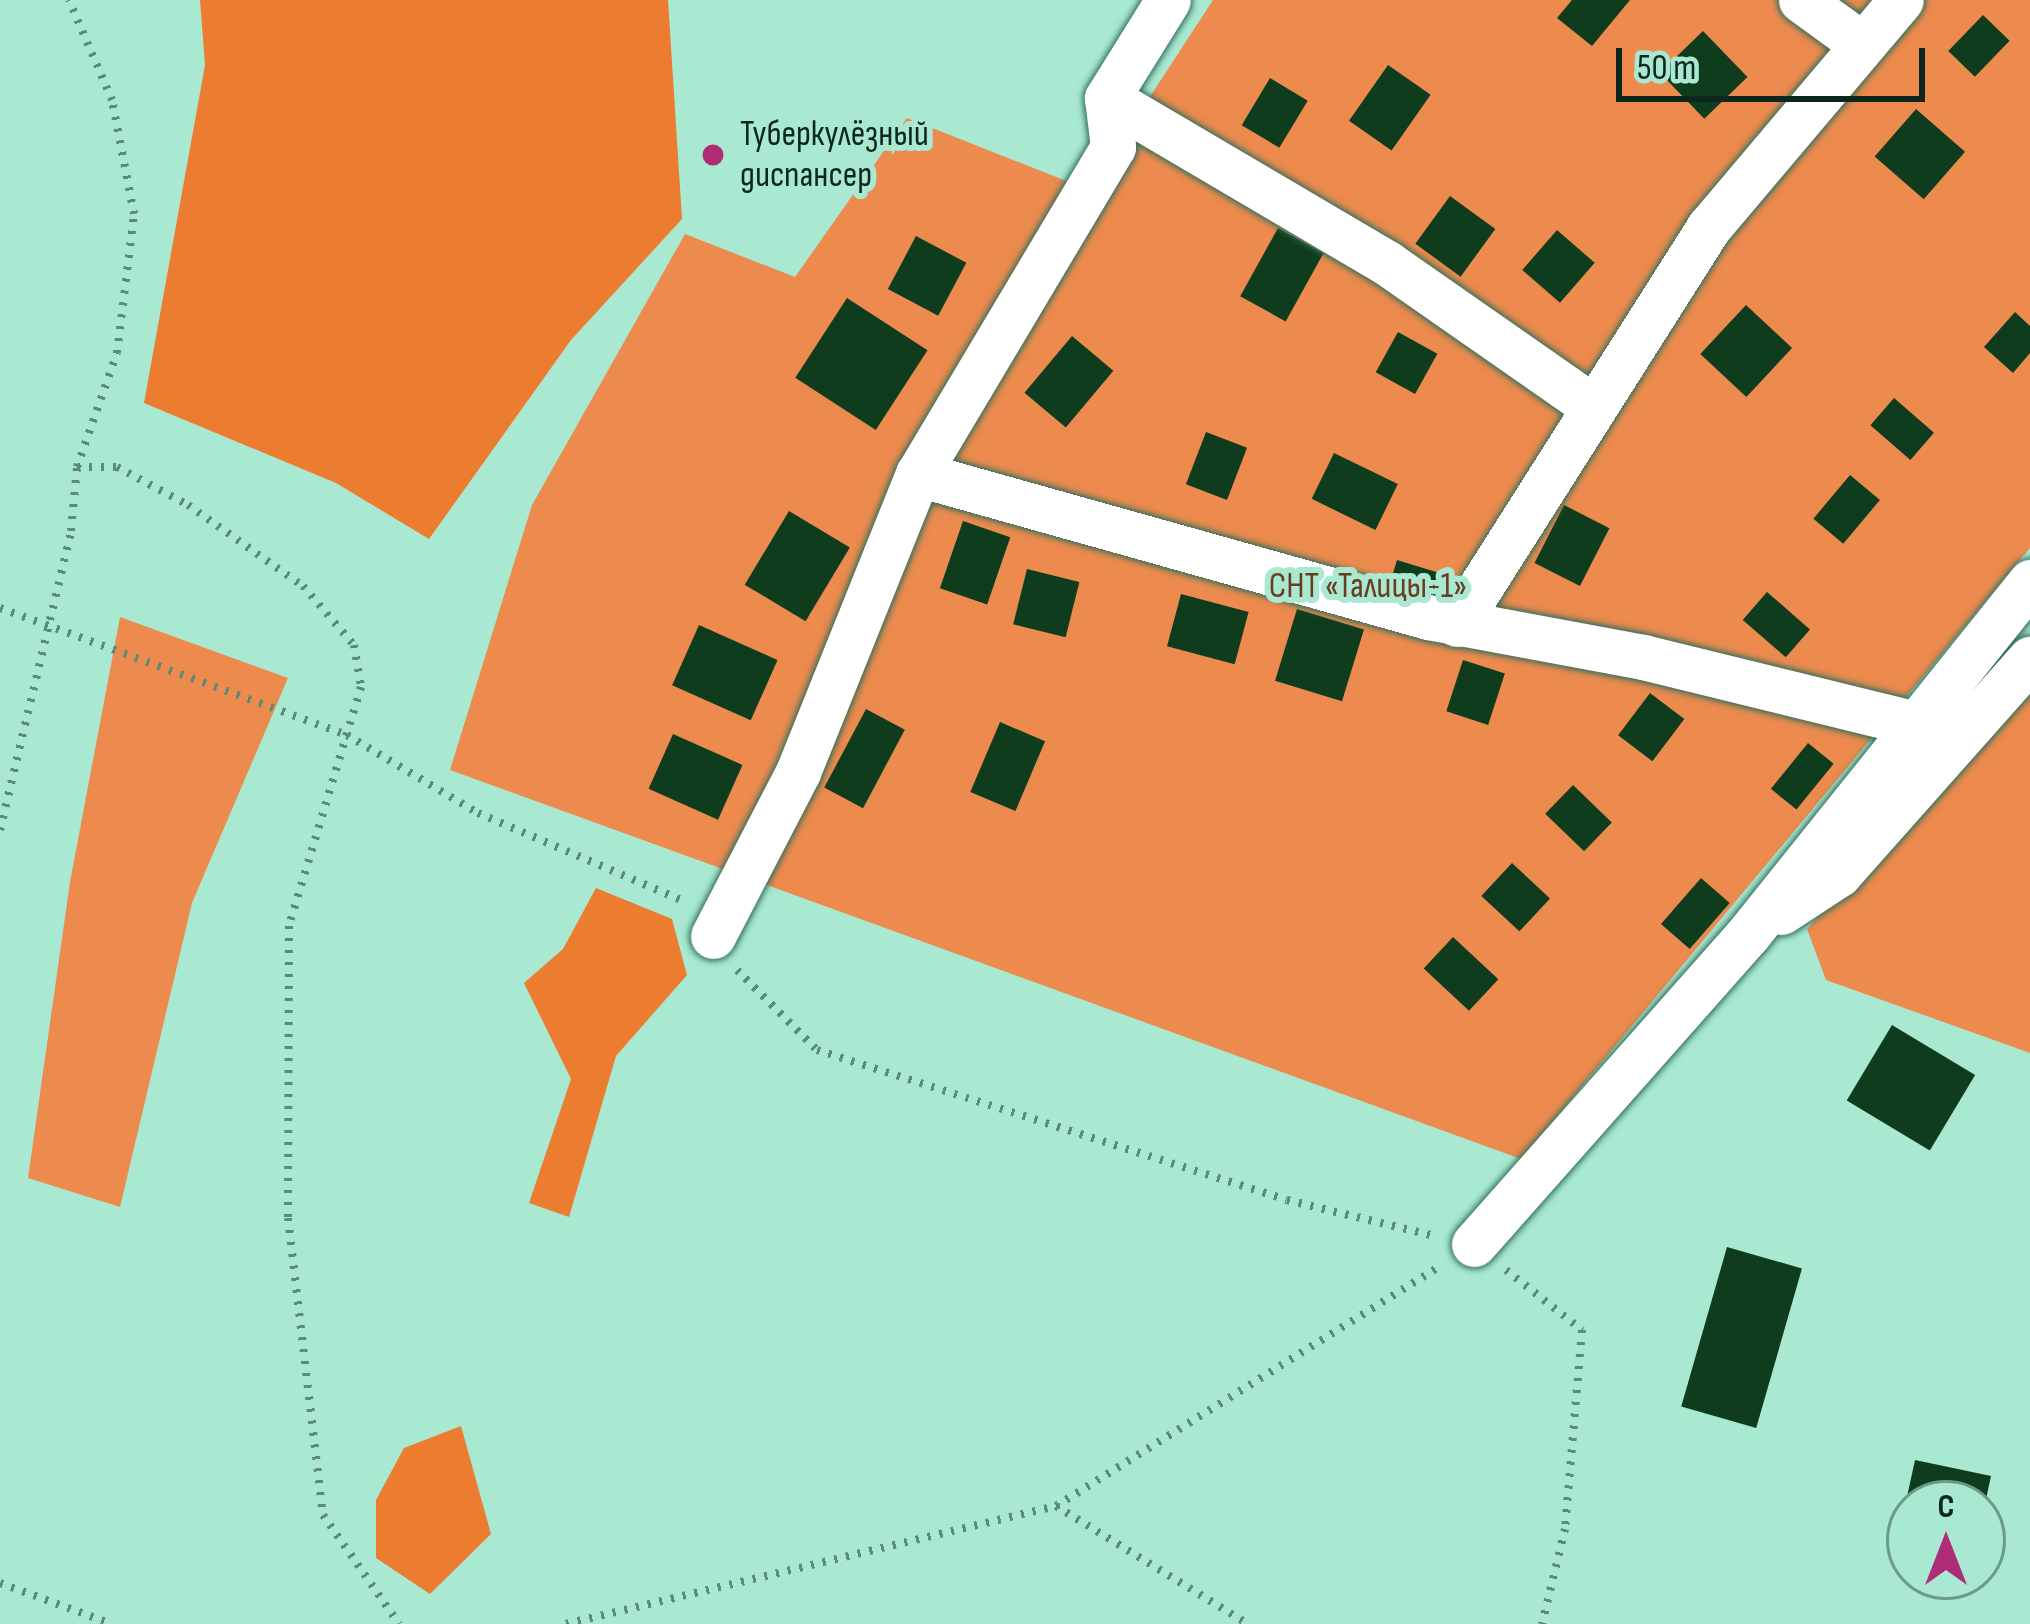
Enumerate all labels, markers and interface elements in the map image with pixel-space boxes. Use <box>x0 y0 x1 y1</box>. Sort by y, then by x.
scale bar <box>1622 24 1931 98</box>
text: 50 m <box>1637 47 1696 90</box>
place label: Туберкулёзный диспансер <box>740 112 929 197</box>
marker: Туберкулёзный диспансер <box>697 139 729 171</box>
park label: СНТ «Талицы-1» <box>1269 565 1467 609</box>
north arrow <box>1886 1480 2006 1600</box>
text: С <box>1938 1487 1954 1527</box>

